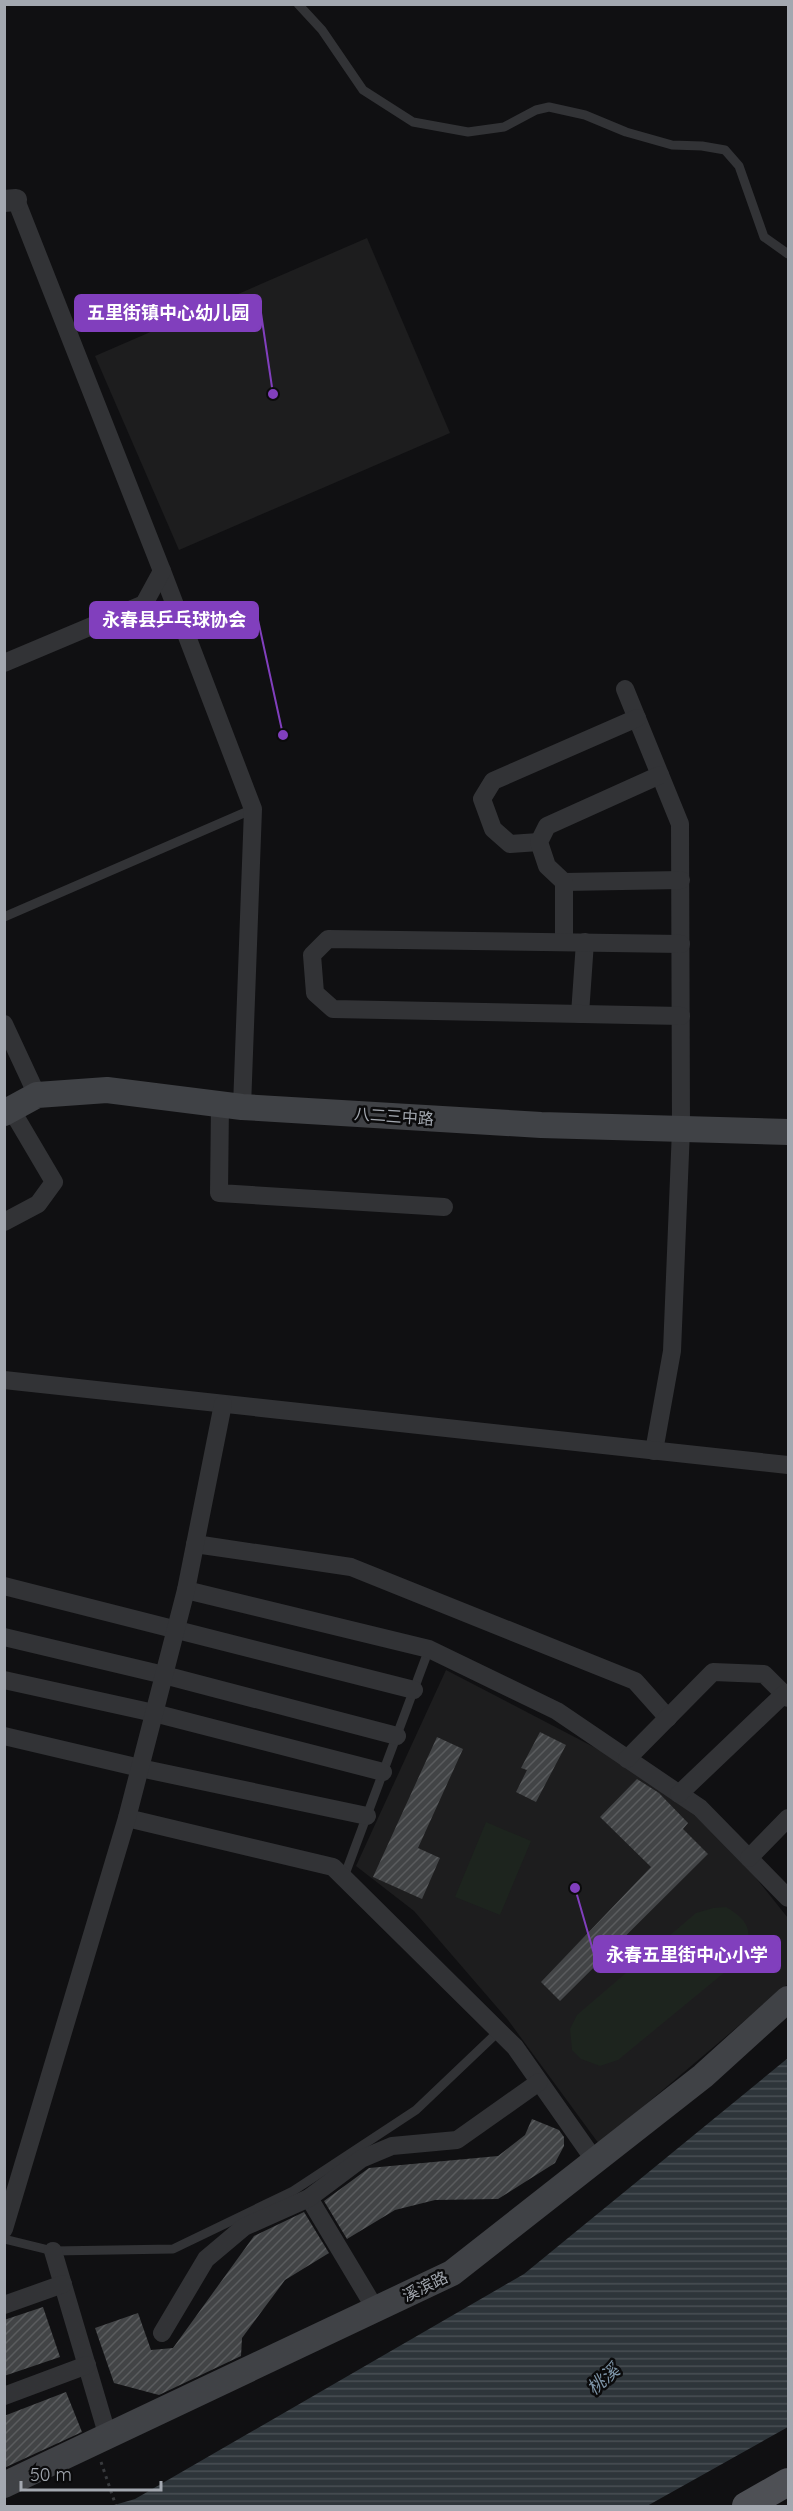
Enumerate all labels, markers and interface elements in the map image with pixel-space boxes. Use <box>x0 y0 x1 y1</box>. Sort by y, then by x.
callout: 五里街镇中心幼儿园 <box>75 295 261 331</box>
text: 五里街镇中心幼儿园 <box>87 301 249 324</box>
callout: 永春县乒乓球协会 <box>90 602 258 638</box>
text: 永春县乒乓球协会 <box>102 608 246 631</box>
street label: 八二三中路 <box>353 1103 435 1129</box>
callout: 永春五里街中心小学 <box>594 1936 780 1972</box>
text: 永春五里街中心小学 <box>606 1943 768 1966</box>
street label: 溪滨路 <box>399 2266 451 2306</box>
water label: 桃溪 <box>582 2357 626 2399</box>
scale bar <box>21 2454 160 2492</box>
text: 50 m <box>30 2463 72 2486</box>

